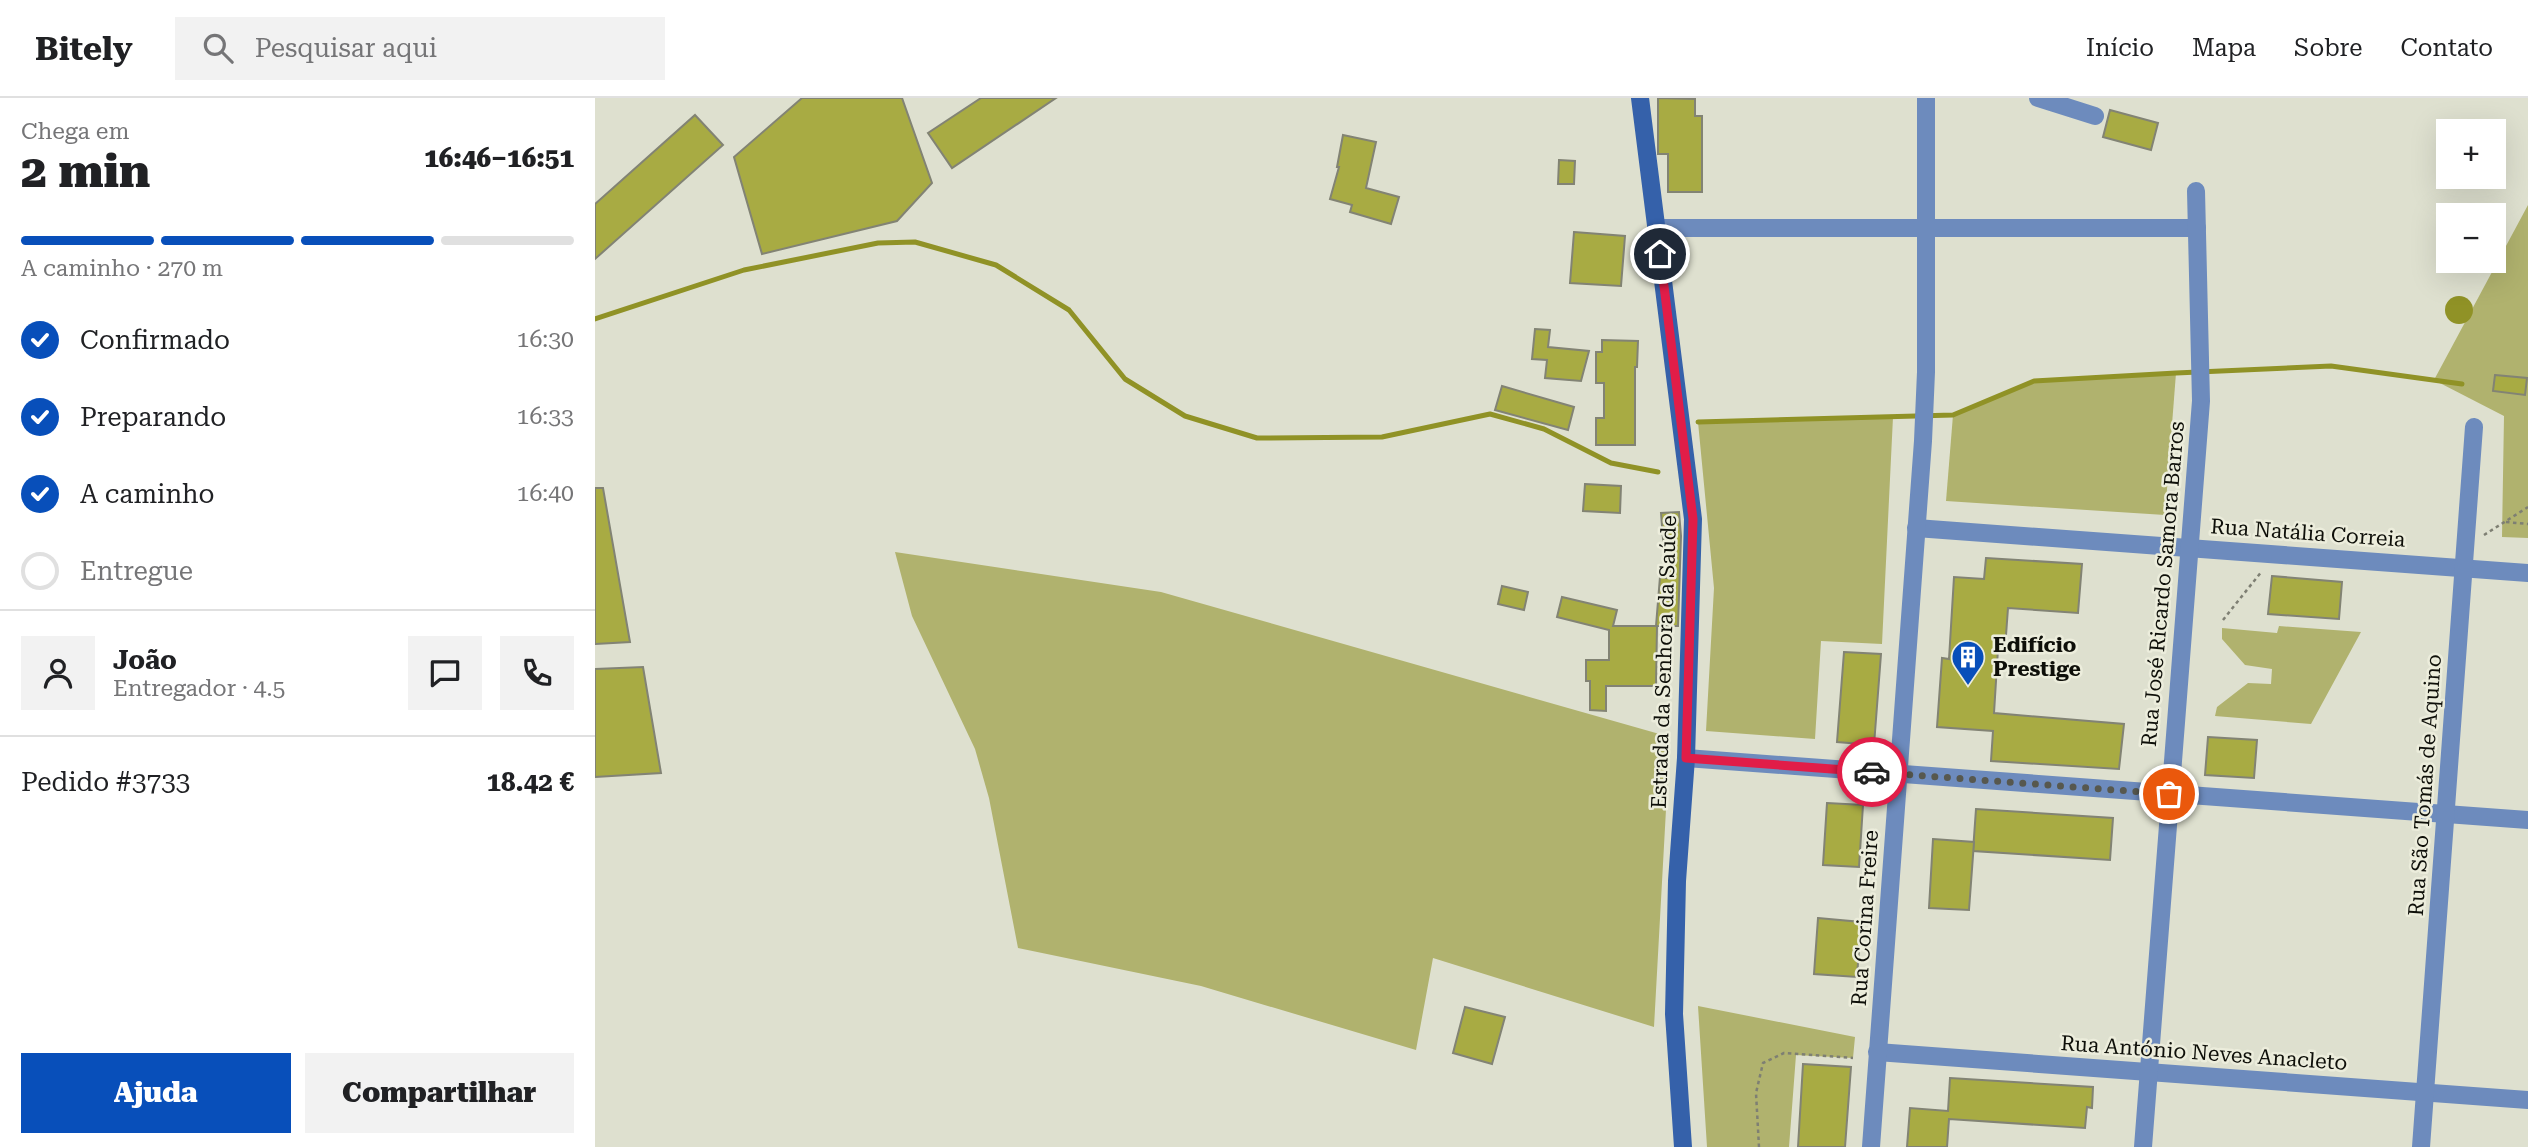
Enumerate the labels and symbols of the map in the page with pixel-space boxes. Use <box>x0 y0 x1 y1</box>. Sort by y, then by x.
pin <box>1630 224 1690 284</box>
street label: Rua José Ricardo Samora Barros <box>2137 420 2189 748</box>
street label: Rua Natália Correia <box>2210 514 2407 552</box>
street label: Estrada da Senhora da Saúde <box>1647 515 1681 809</box>
place label: Edifício Prestige <box>1993 633 2081 681</box>
building icon: Edifício Prestige <box>1949 638 1987 687</box>
street label: Rua São Tomás de Aquino <box>2404 653 2446 917</box>
courier <box>1837 737 1907 807</box>
pin <box>2139 764 2199 824</box>
street label: Rua Corina Freire <box>1847 829 1883 1007</box>
street label: Rua António Neves Anacleto <box>2060 1031 2348 1075</box>

